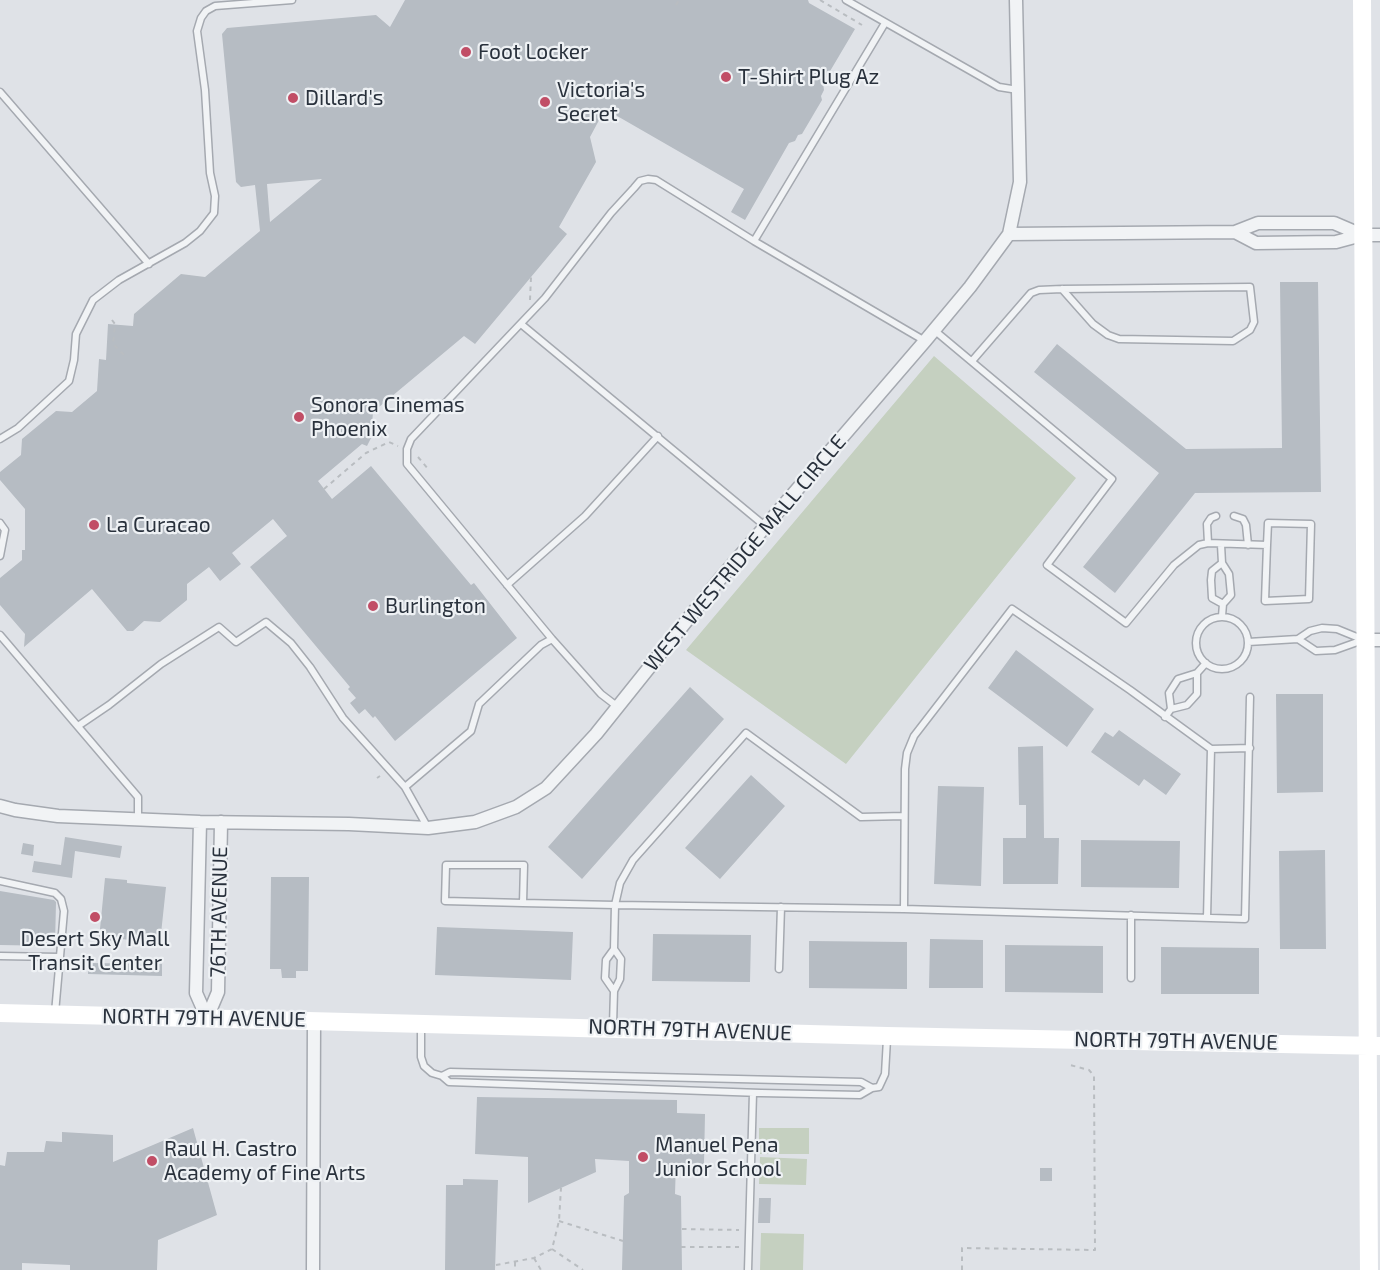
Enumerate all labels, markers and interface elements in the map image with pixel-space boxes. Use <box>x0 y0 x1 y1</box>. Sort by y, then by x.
place label: Foot Locker <box>478 39 589 65</box>
marker: Foot Locker <box>459 45 473 59</box>
place label: T-Shirt Plug Az <box>738 64 879 90</box>
marker: T-Shirt Plug Az <box>719 70 733 84</box>
place label: Victoria's Secret <box>557 77 645 127</box>
place label: Dillard's <box>305 85 383 111</box>
marker: Dillard's <box>286 91 300 105</box>
marker: Victoria's Secret <box>538 95 552 109</box>
place label: Sonora Cinemas Phoenix <box>311 392 465 442</box>
marker: Sonora Cinemas Phoenix <box>292 410 306 424</box>
street label: WEST WESTRIDGE MALL CIRCLE <box>639 430 851 676</box>
place label: La Curacao <box>106 512 211 538</box>
marker: La Curacao <box>87 518 101 532</box>
place label: Burlington <box>385 593 486 619</box>
marker: Burlington <box>366 599 380 613</box>
street label: 76TH AVENUE <box>205 846 233 978</box>
marker: Desert Sky Mall Transit Center <box>88 910 102 924</box>
place label: Desert Sky Mall Transit Center <box>21 926 169 976</box>
street label: NORTH 79TH AVENUE <box>102 1004 306 1032</box>
street label: NORTH 79TH AVENUE <box>588 1014 792 1046</box>
street label: NORTH 79TH AVENUE <box>1074 1027 1278 1055</box>
place label: Manuel Pena Junior School <box>655 1132 781 1182</box>
place label: Raul H. Castro Academy of Fine Arts <box>164 1136 366 1186</box>
marker: Manuel Pena Junior School <box>636 1150 650 1164</box>
marker: Raul H. Castro Academy of Fine Arts <box>145 1154 159 1168</box>

